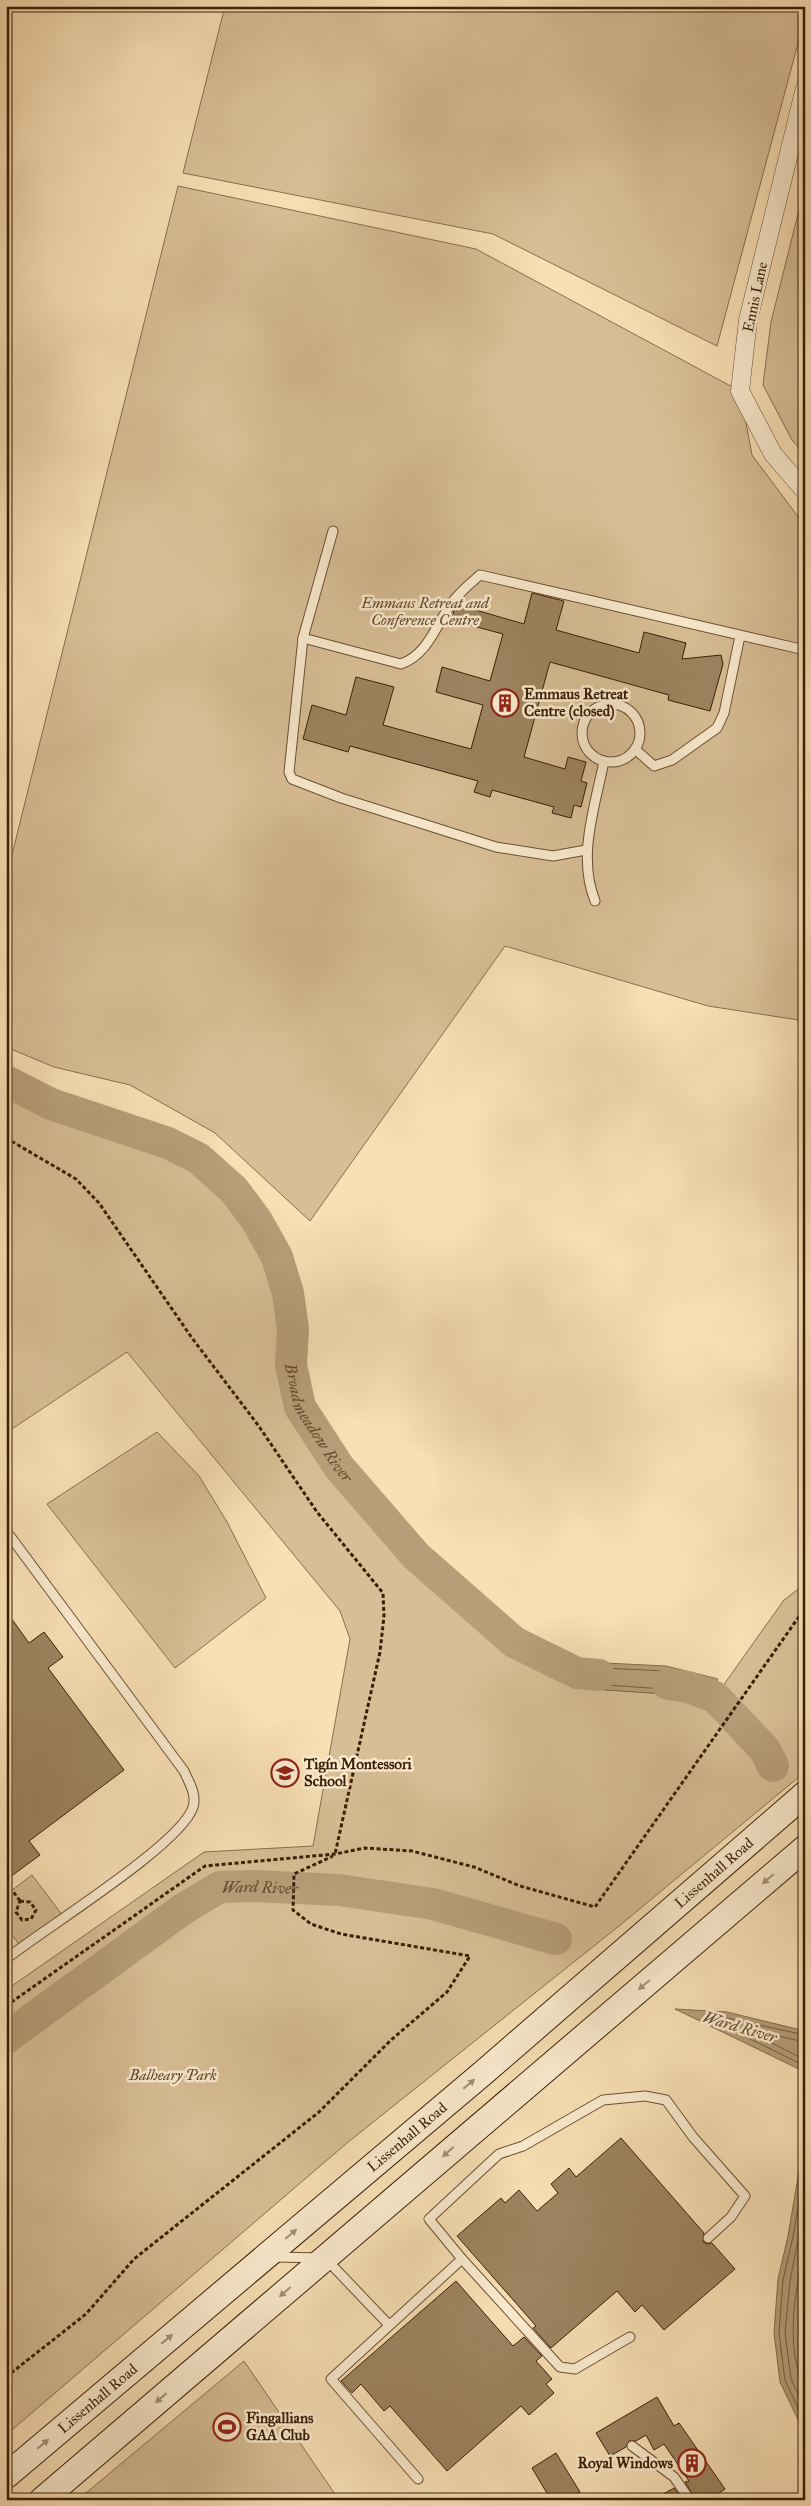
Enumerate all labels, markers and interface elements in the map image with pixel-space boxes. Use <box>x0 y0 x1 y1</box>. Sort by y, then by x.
street label: Ennis Lane <box>739 260 771 334</box>
park label: Emmaus Retreat and Conference Centre <box>360 594 490 629</box>
place label: Emmaus Retreat Centre (closed) <box>524 685 629 721</box>
building icon: Emmaus Retreat Centre (closed) <box>490 688 520 718</box>
water label: Broadmeadow River <box>281 1360 358 1487</box>
place label: Tigín Montessori School <box>303 1755 413 1790</box>
school or university icon: Tigín Montessori School <box>270 1758 300 1788</box>
street label: Lissenhall Road <box>671 1834 757 1912</box>
one-way arrow <box>761 1874 774 1885</box>
water label: Ward River <box>222 1876 300 1898</box>
one-way arrow <box>638 1979 650 1990</box>
water label: Ward River <box>701 2007 780 2047</box>
park label: Balheary Park <box>128 2066 217 2084</box>
one-way arrow <box>463 2079 475 2090</box>
street label: Lissenhall Road <box>364 2098 451 2176</box>
one-way arrow <box>442 2147 455 2158</box>
one-way arrow <box>285 2228 297 2240</box>
one-way arrow <box>279 2286 291 2298</box>
one-way arrow <box>161 2333 173 2345</box>
street label: Lissenhall Road <box>54 2360 141 2437</box>
one-way arrow <box>155 2392 168 2403</box>
place label: Fingallians GAA Club <box>246 2409 314 2444</box>
sports icon: Fingallians GAA Club <box>212 2412 242 2442</box>
one-way arrow <box>37 2439 49 2450</box>
building icon: Royal Windows <box>677 2448 707 2478</box>
place label: Royal Windows <box>578 2454 674 2473</box>

